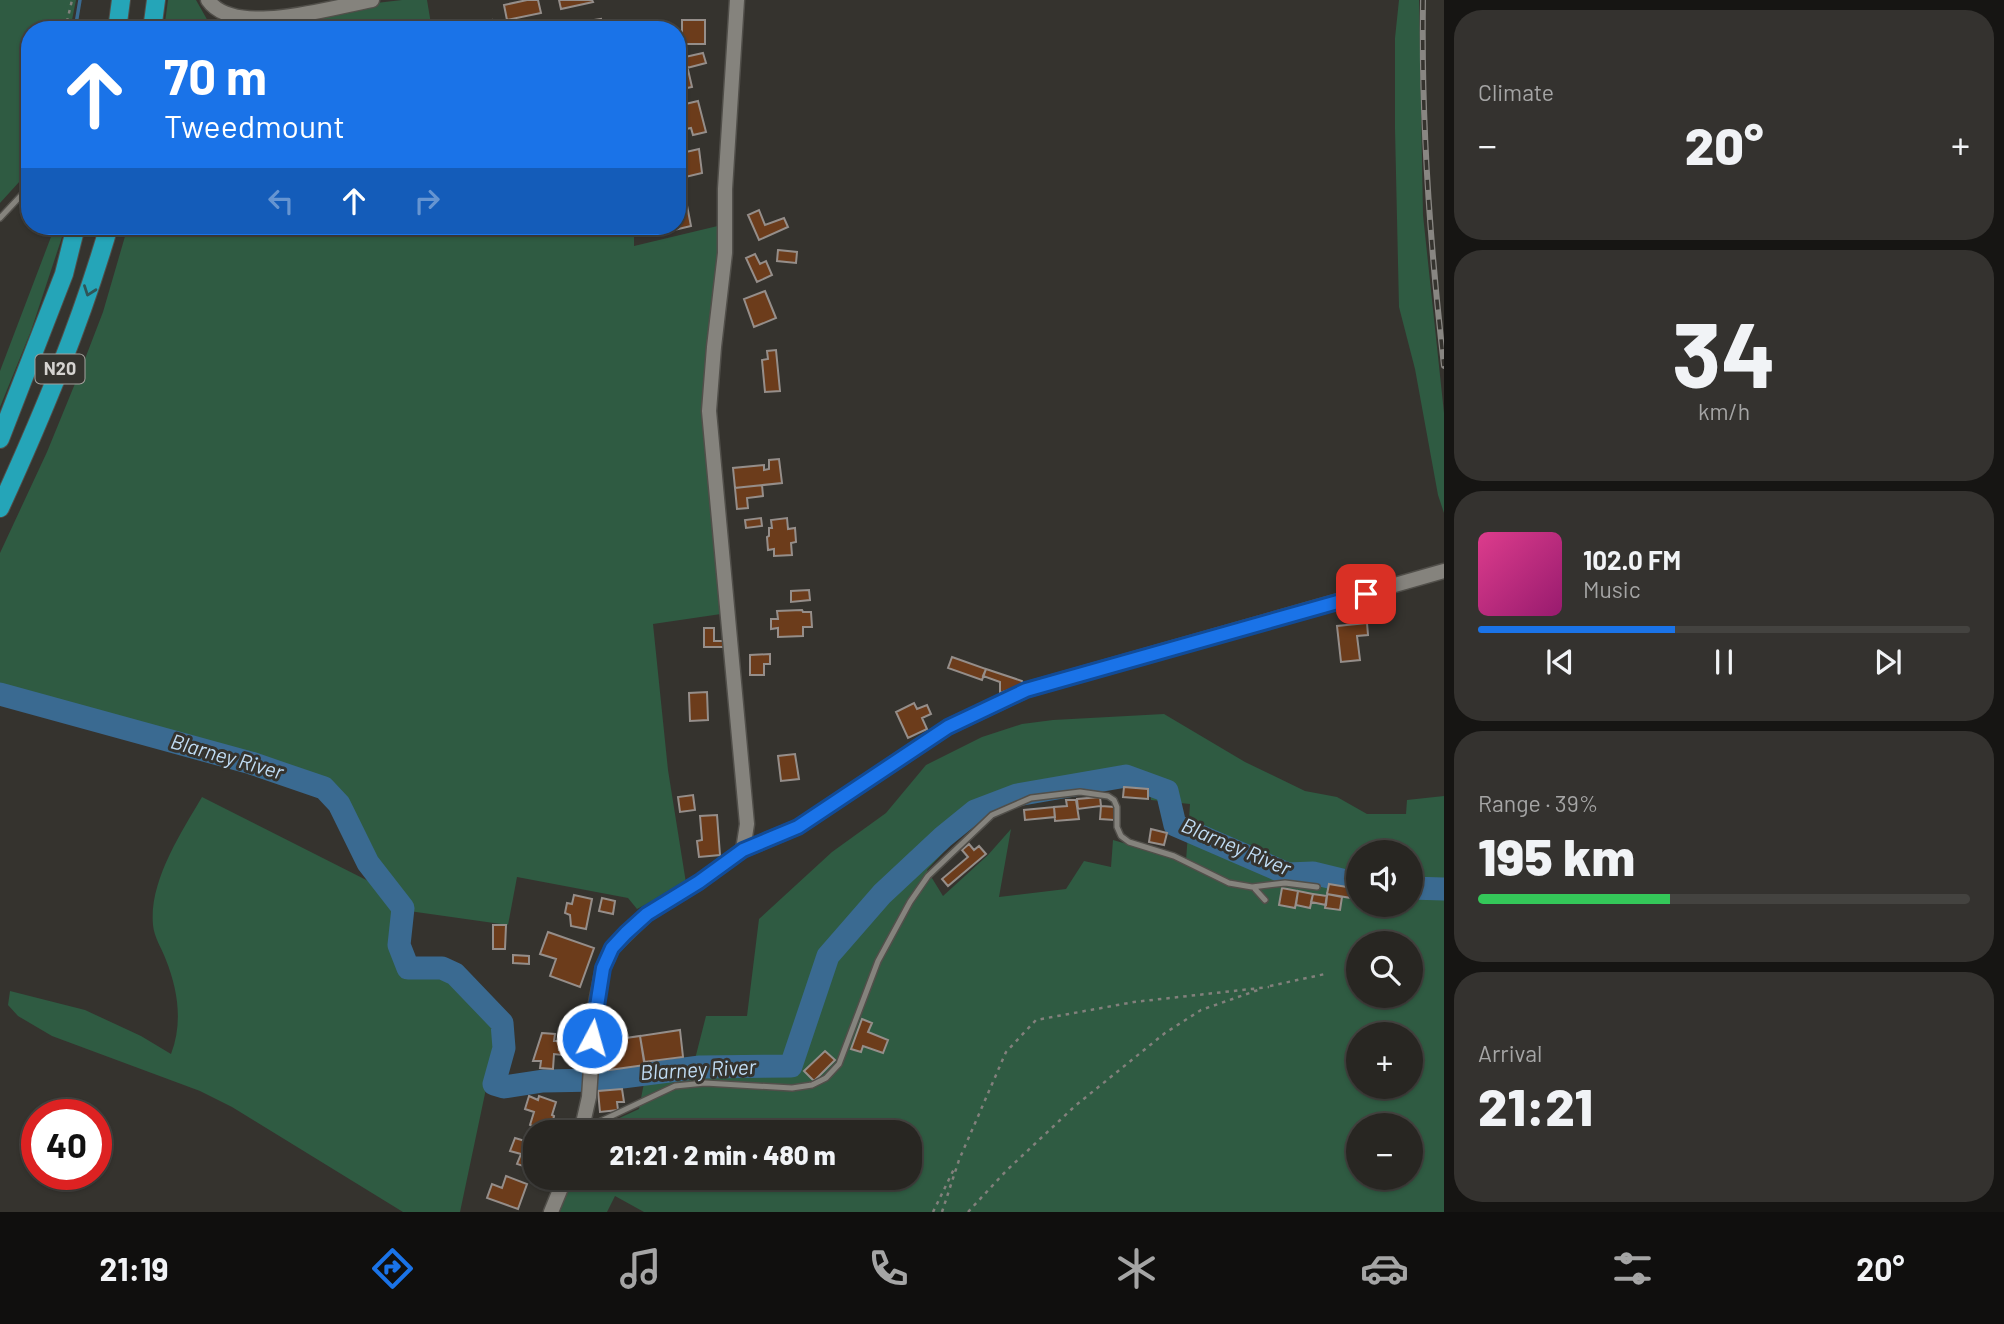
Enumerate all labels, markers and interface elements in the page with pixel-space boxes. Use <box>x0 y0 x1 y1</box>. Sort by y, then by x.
text: 70 m <box>164 46 267 105</box>
icon: ahead <box>49 49 140 140</box>
text: Climate <box>1478 78 1554 106</box>
text: Tweedmount <box>164 106 345 144</box>
text: 20° <box>1685 113 1763 175</box>
text: − <box>1478 121 1497 167</box>
text: + <box>1951 121 1970 167</box>
icon: left <box>262 182 300 220</box>
icon: ahead <box>335 182 373 220</box>
icon: right <box>408 182 446 220</box>
one-way arrow <box>83 285 97 297</box>
text: 34 <box>1672 297 1776 406</box>
road number: N20 <box>36 354 84 384</box>
text: km/h <box>1698 397 1750 425</box>
text: 102.0 FM <box>1583 544 1681 575</box>
pin <box>1336 564 1396 624</box>
icon: arrive <box>1347 575 1385 613</box>
text: Music <box>1583 575 1641 603</box>
icon: previous <box>1541 643 1579 681</box>
icon: pause <box>1705 643 1743 681</box>
icon: next <box>1869 643 1907 681</box>
water label: Blarney River <box>168 728 287 784</box>
text: Range · 39% <box>1478 789 1598 817</box>
water label: Blarney River <box>1178 811 1295 880</box>
text: 195 km <box>1478 824 1635 886</box>
map controls <box>1346 840 1423 1190</box>
button: sound <box>1346 840 1423 917</box>
button: search <box>1346 931 1423 1008</box>
position arrow <box>555 1001 629 1075</box>
button: + <box>1346 1022 1423 1099</box>
text: Arrival <box>1478 1039 1542 1067</box>
water label: Blarney River <box>639 1053 757 1084</box>
text: 21:21 <box>1478 1074 1593 1136</box>
speed limit sign: 40 <box>21 1099 112 1190</box>
button: − <box>1346 1113 1423 1190</box>
text: 21:21 · 2 min · 480 m <box>609 1139 836 1170</box>
icon: directions <box>368 1244 417 1293</box>
icon: music <box>616 1244 665 1293</box>
icon: phone <box>864 1244 913 1293</box>
icon: climate <box>1112 1244 1161 1293</box>
icon: car <box>1360 1244 1409 1293</box>
icon: filters <box>1608 1244 1657 1293</box>
text: 21:19 <box>100 1249 169 1287</box>
text: 20° <box>1856 1249 1904 1287</box>

